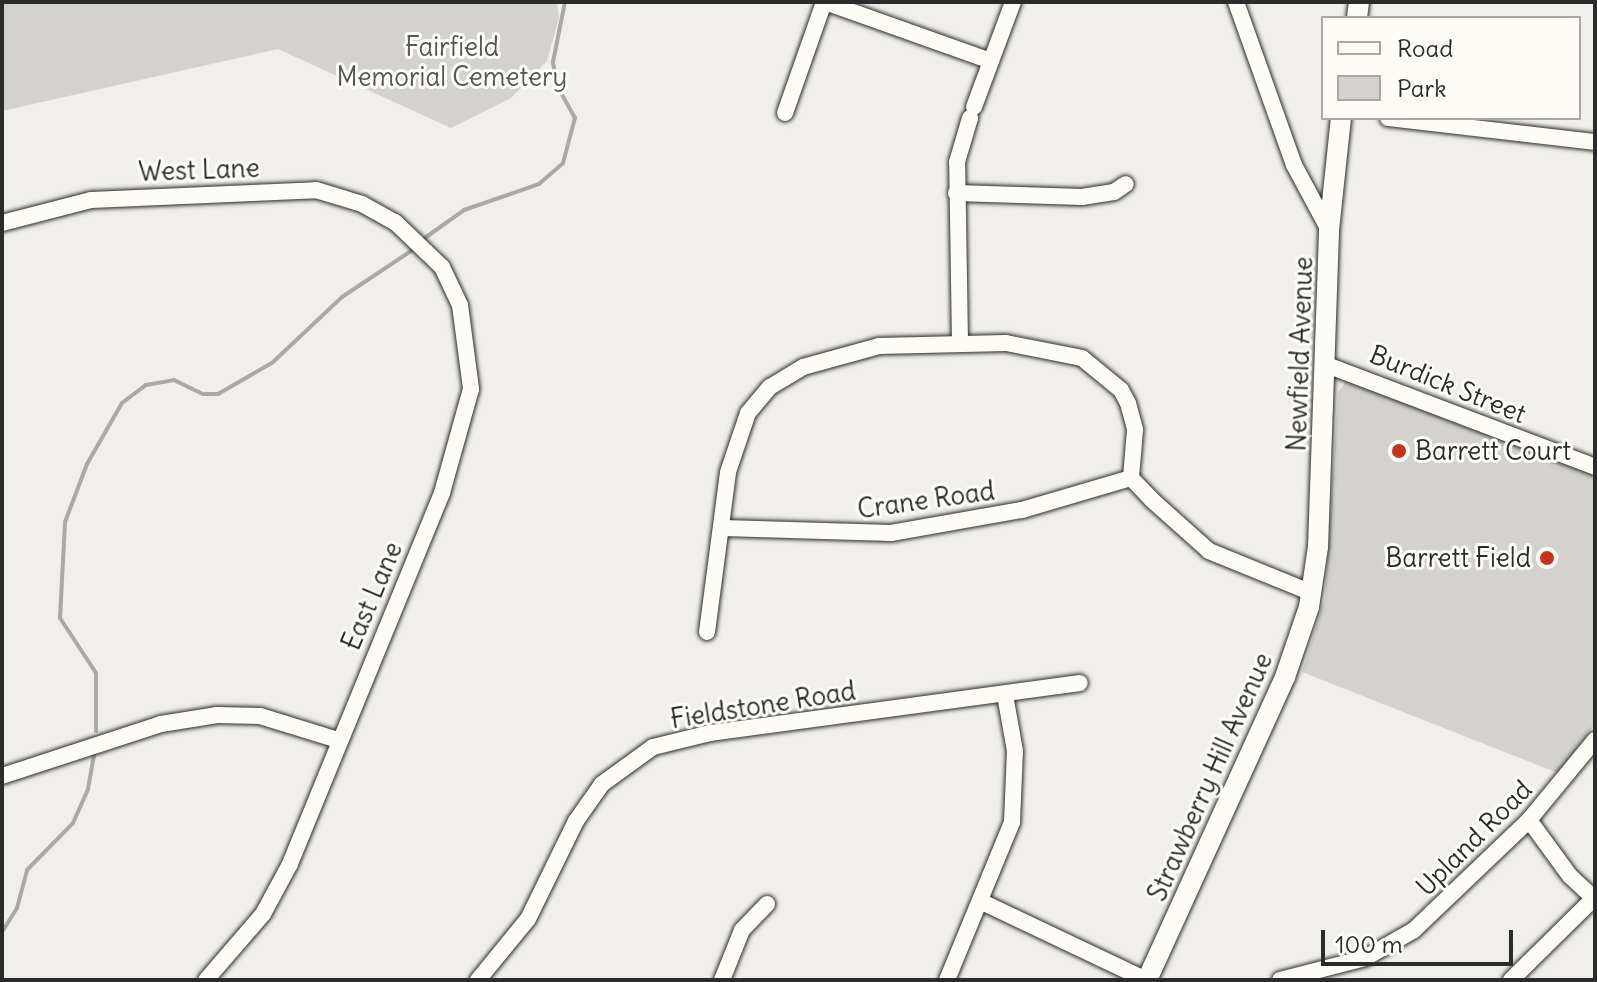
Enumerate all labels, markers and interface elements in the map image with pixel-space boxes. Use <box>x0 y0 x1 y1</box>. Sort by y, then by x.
legend <box>1321 16 1581 120</box>
park label: Fairfield Memorial Cemetery <box>337 31 567 92</box>
text: Road <box>1397 33 1453 63</box>
text: Park <box>1397 73 1447 103</box>
street label: West Lane <box>138 152 260 188</box>
street label: Newfield Avenue <box>1281 256 1319 452</box>
street label: Burdick Street <box>1365 338 1531 430</box>
place label: Barrett Court <box>1415 435 1571 467</box>
marker: Barrett Court <box>1390 442 1408 460</box>
street label: Crane Road <box>855 475 997 525</box>
street label: East Lane <box>335 537 409 655</box>
place label: Barrett Field <box>1385 542 1531 574</box>
marker: Barrett Field <box>1538 549 1556 567</box>
street label: Strawberry Hill Avenue <box>1141 648 1279 906</box>
street label: Fieldstone Road <box>668 675 858 735</box>
street label: Upland Road <box>1410 774 1538 902</box>
scale bar <box>1325 914 1517 964</box>
text: 100 m <box>1335 929 1403 959</box>

